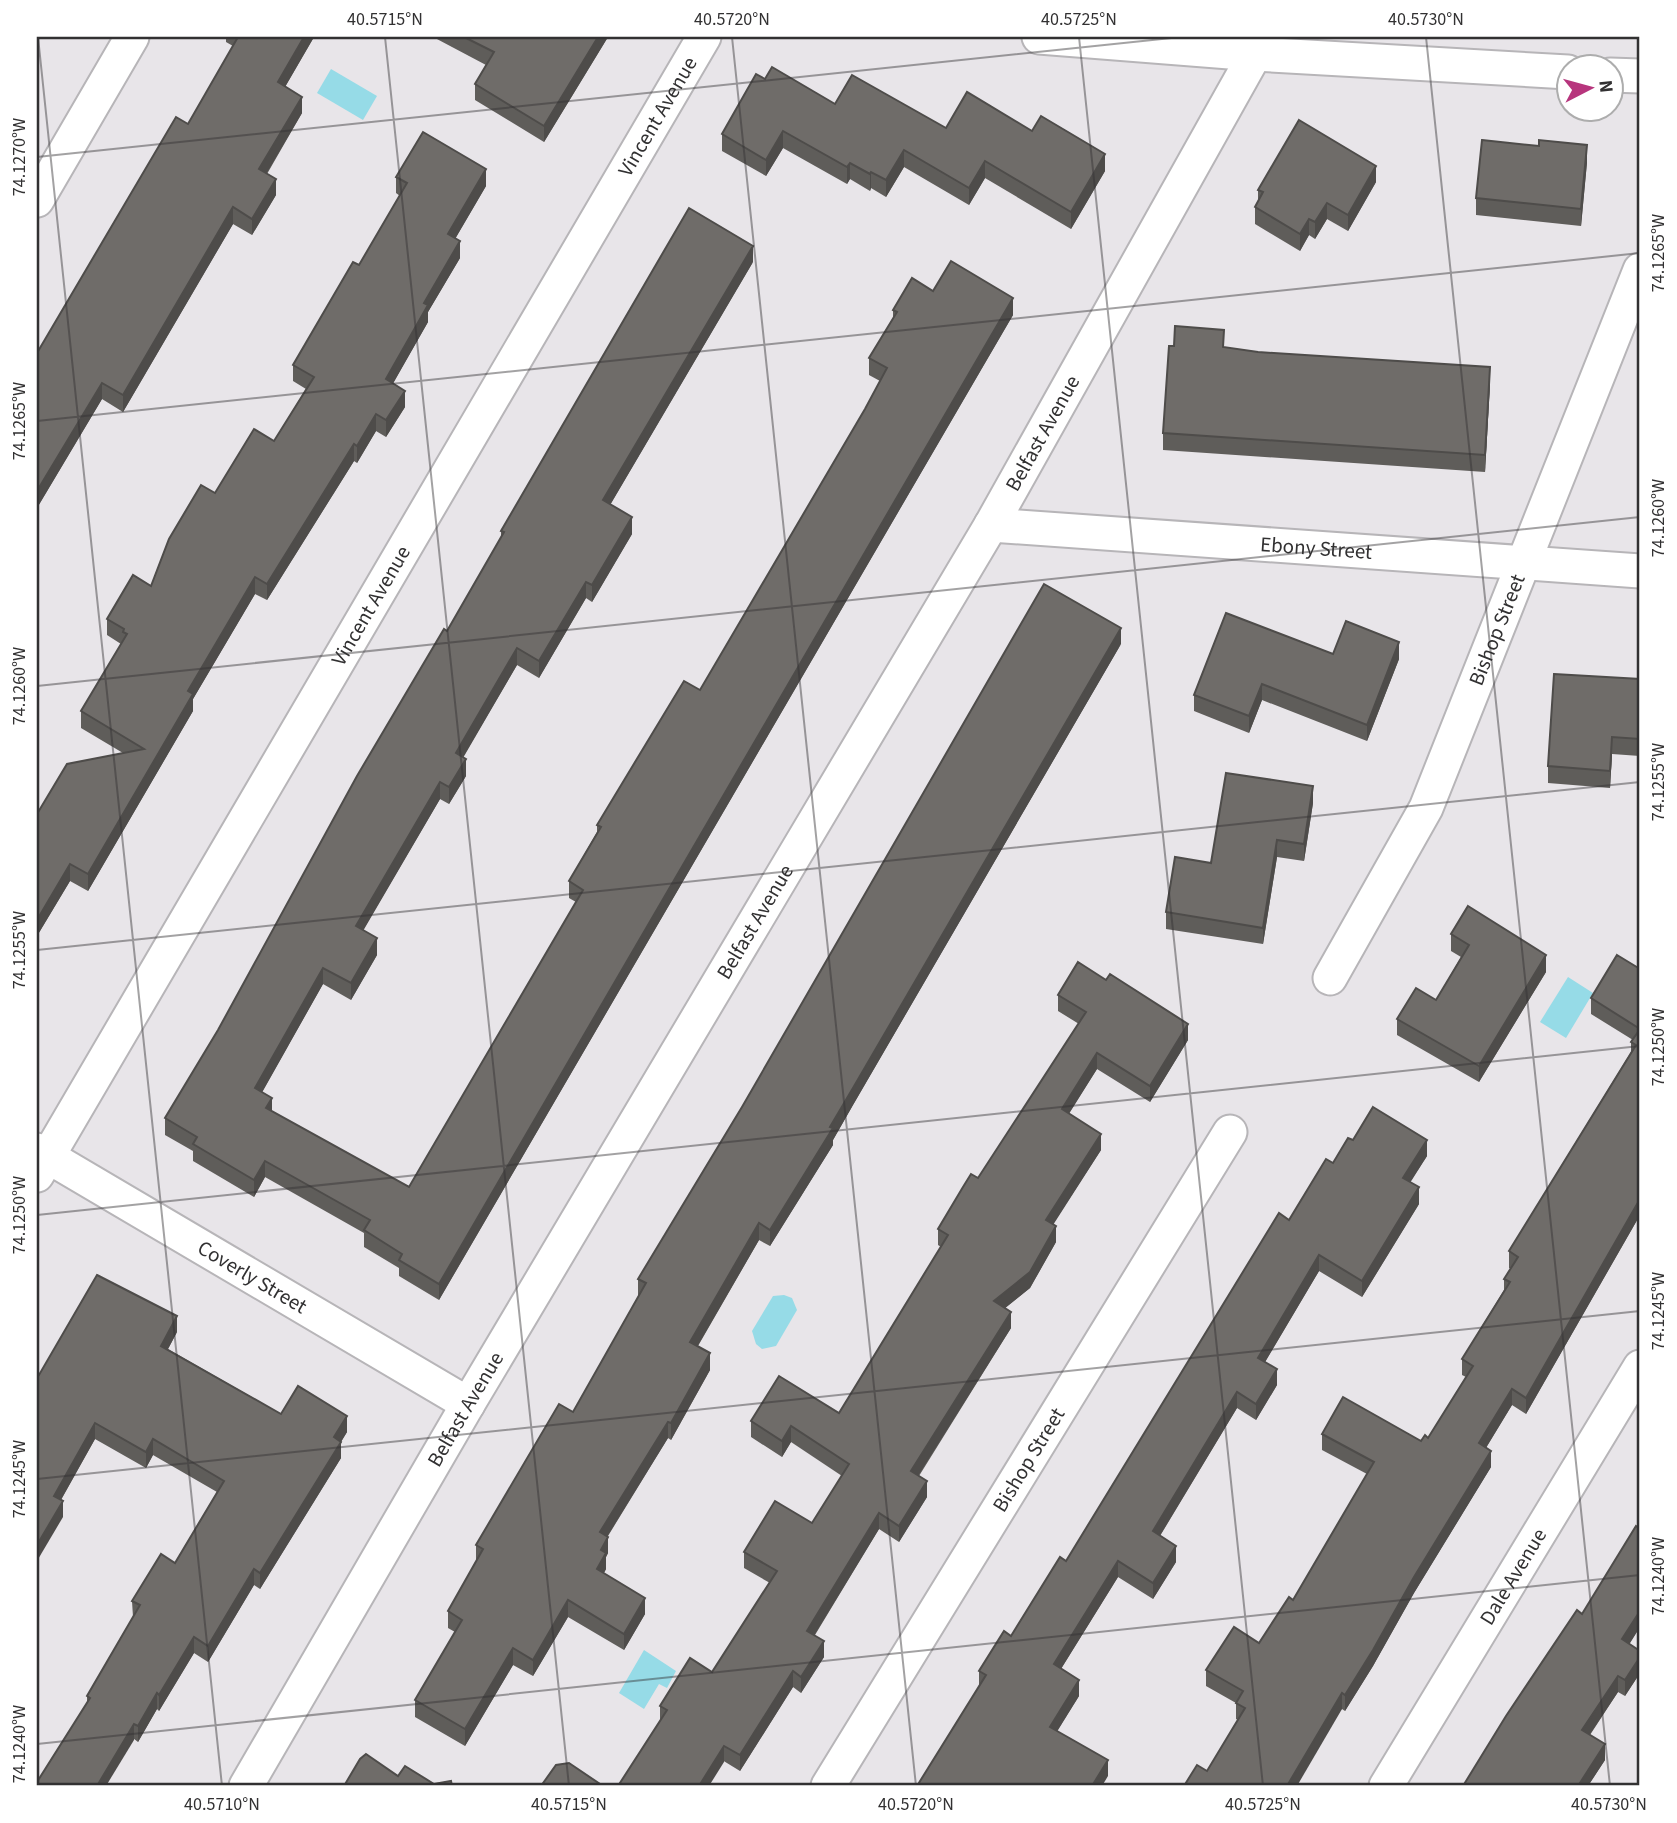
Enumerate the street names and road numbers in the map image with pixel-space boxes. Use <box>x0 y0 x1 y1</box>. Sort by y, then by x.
street label: Vincent Avenue <box>610 51 704 182</box>
street label: Belfast Avenue <box>998 370 1087 497</box>
street label: Ebony Street <box>1259 529 1373 567</box>
street label: Vincent Avenue <box>324 540 418 671</box>
street label: Bishop Street <box>1461 570 1533 690</box>
street label: Belfast Avenue <box>709 859 801 985</box>
street label: Coverly Street <box>192 1233 313 1321</box>
street label: Belfast Avenue <box>420 1346 511 1472</box>
street label: Bishop Street <box>985 1402 1072 1518</box>
street label: Dale Avenue <box>1472 1522 1554 1631</box>

